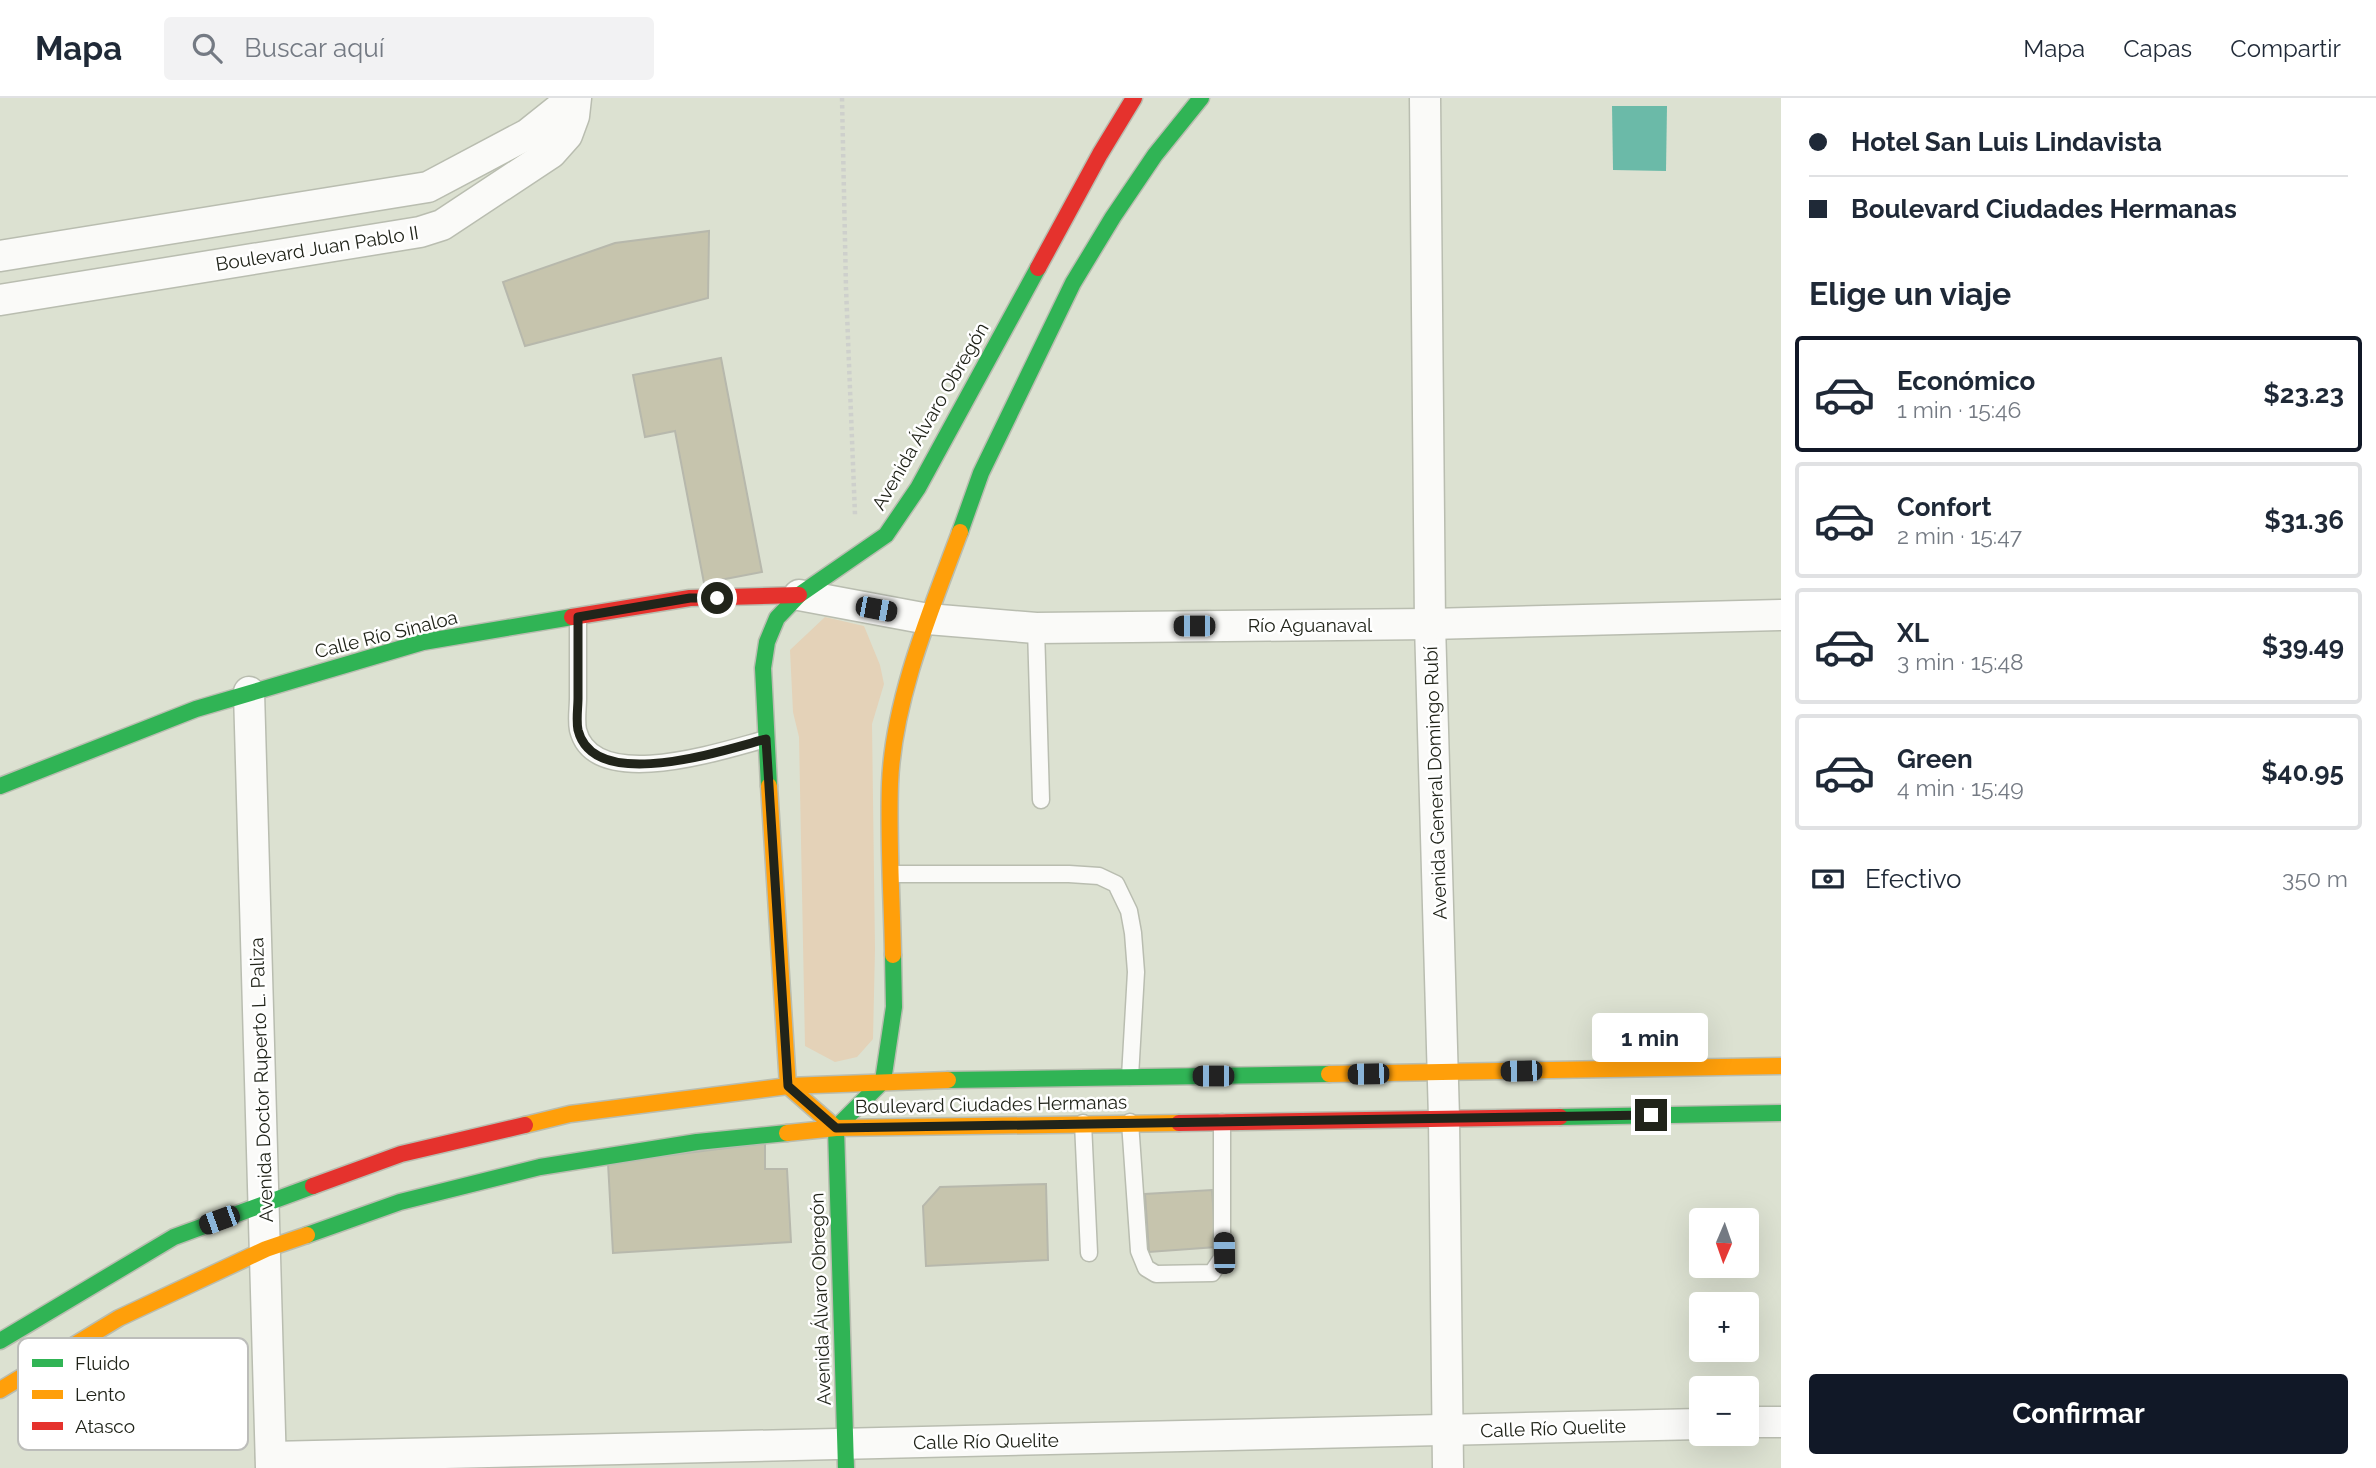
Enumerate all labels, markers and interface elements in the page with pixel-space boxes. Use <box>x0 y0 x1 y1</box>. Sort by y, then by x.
search box <box>164 17 654 80</box>
text: Mapa <box>35 29 122 68</box>
icon: search <box>188 29 226 67</box>
text: Buscar aquí <box>244 33 384 63</box>
text: Mapa <box>2023 34 2085 63</box>
text: Capas <box>2123 34 2192 63</box>
text: Compartir <box>2230 34 2341 63</box>
text: Hotel San Luis Lindavista <box>1851 127 2162 157</box>
text: Boulevard Ciudades Hermanas <box>1851 194 2237 224</box>
street label: Boulevard Juan Pablo II <box>214 221 420 275</box>
text: Elige un viaje <box>1809 275 2011 312</box>
street label: Avenida Álvaro Obregón <box>867 318 993 514</box>
icon: car <box>1813 363 1876 426</box>
text: Económico <box>1897 366 2035 396</box>
text: $23.23 <box>2263 379 2344 409</box>
text: 1 min · 15:46 <box>1897 396 2021 423</box>
icon: car <box>1813 489 1876 552</box>
text: Confort <box>1897 492 1991 522</box>
text: $31.36 <box>2264 505 2344 535</box>
text: 2 min · 15:47 <box>1897 522 2022 549</box>
route start <box>701 582 733 614</box>
car <box>854 595 899 623</box>
street label: Calle Río Sinaloa <box>312 606 460 662</box>
street label: Río Aguanaval <box>1248 614 1373 636</box>
icon: car <box>1813 615 1876 678</box>
car <box>1174 616 1216 637</box>
text: XL <box>1897 618 1929 648</box>
text: $39.49 <box>2262 631 2344 661</box>
street label: Avenida General Domingo Rubí <box>1419 645 1451 920</box>
text: 3 min · 15:48 <box>1897 648 2024 675</box>
icon: car <box>1813 741 1876 804</box>
text: Green <box>1897 744 1973 774</box>
text: $40.95 <box>2261 757 2344 787</box>
text: 4 min · 15:49 <box>1897 774 2024 801</box>
icon: cash <box>1809 860 1847 898</box>
text: Efectivo <box>1865 864 1962 894</box>
text: 350 m <box>2282 865 2348 892</box>
street label: Avenida Doctor Ruperto L. Paliza <box>245 937 277 1223</box>
callout: 1 min <box>1593 1014 1709 1062</box>
text: 1 min <box>1621 1024 1679 1051</box>
car <box>1500 1060 1543 1082</box>
car <box>1347 1063 1390 1085</box>
car <box>1193 1066 1235 1087</box>
street label: Boulevard Ciudades Hermanas <box>855 1091 1127 1117</box>
route end <box>1635 1099 1667 1131</box>
street label: Avenida Álvaro Obregón <box>805 1192 835 1406</box>
car <box>196 1203 243 1237</box>
north arrow <box>1689 1208 1759 1278</box>
map controls <box>1689 1208 1759 1446</box>
car <box>1214 1232 1235 1274</box>
button: + <box>1689 1292 1759 1362</box>
legend <box>18 1338 248 1450</box>
text: Fluido <box>75 1352 130 1374</box>
button: Confirmar <box>1809 1374 2348 1454</box>
button: − <box>1689 1376 1759 1446</box>
text: Lento <box>75 1383 126 1405</box>
street label: Calle Río Quelite <box>1480 1414 1626 1442</box>
text: Atasco <box>75 1415 135 1437</box>
street label: Calle Río Quelite <box>913 1429 1059 1453</box>

